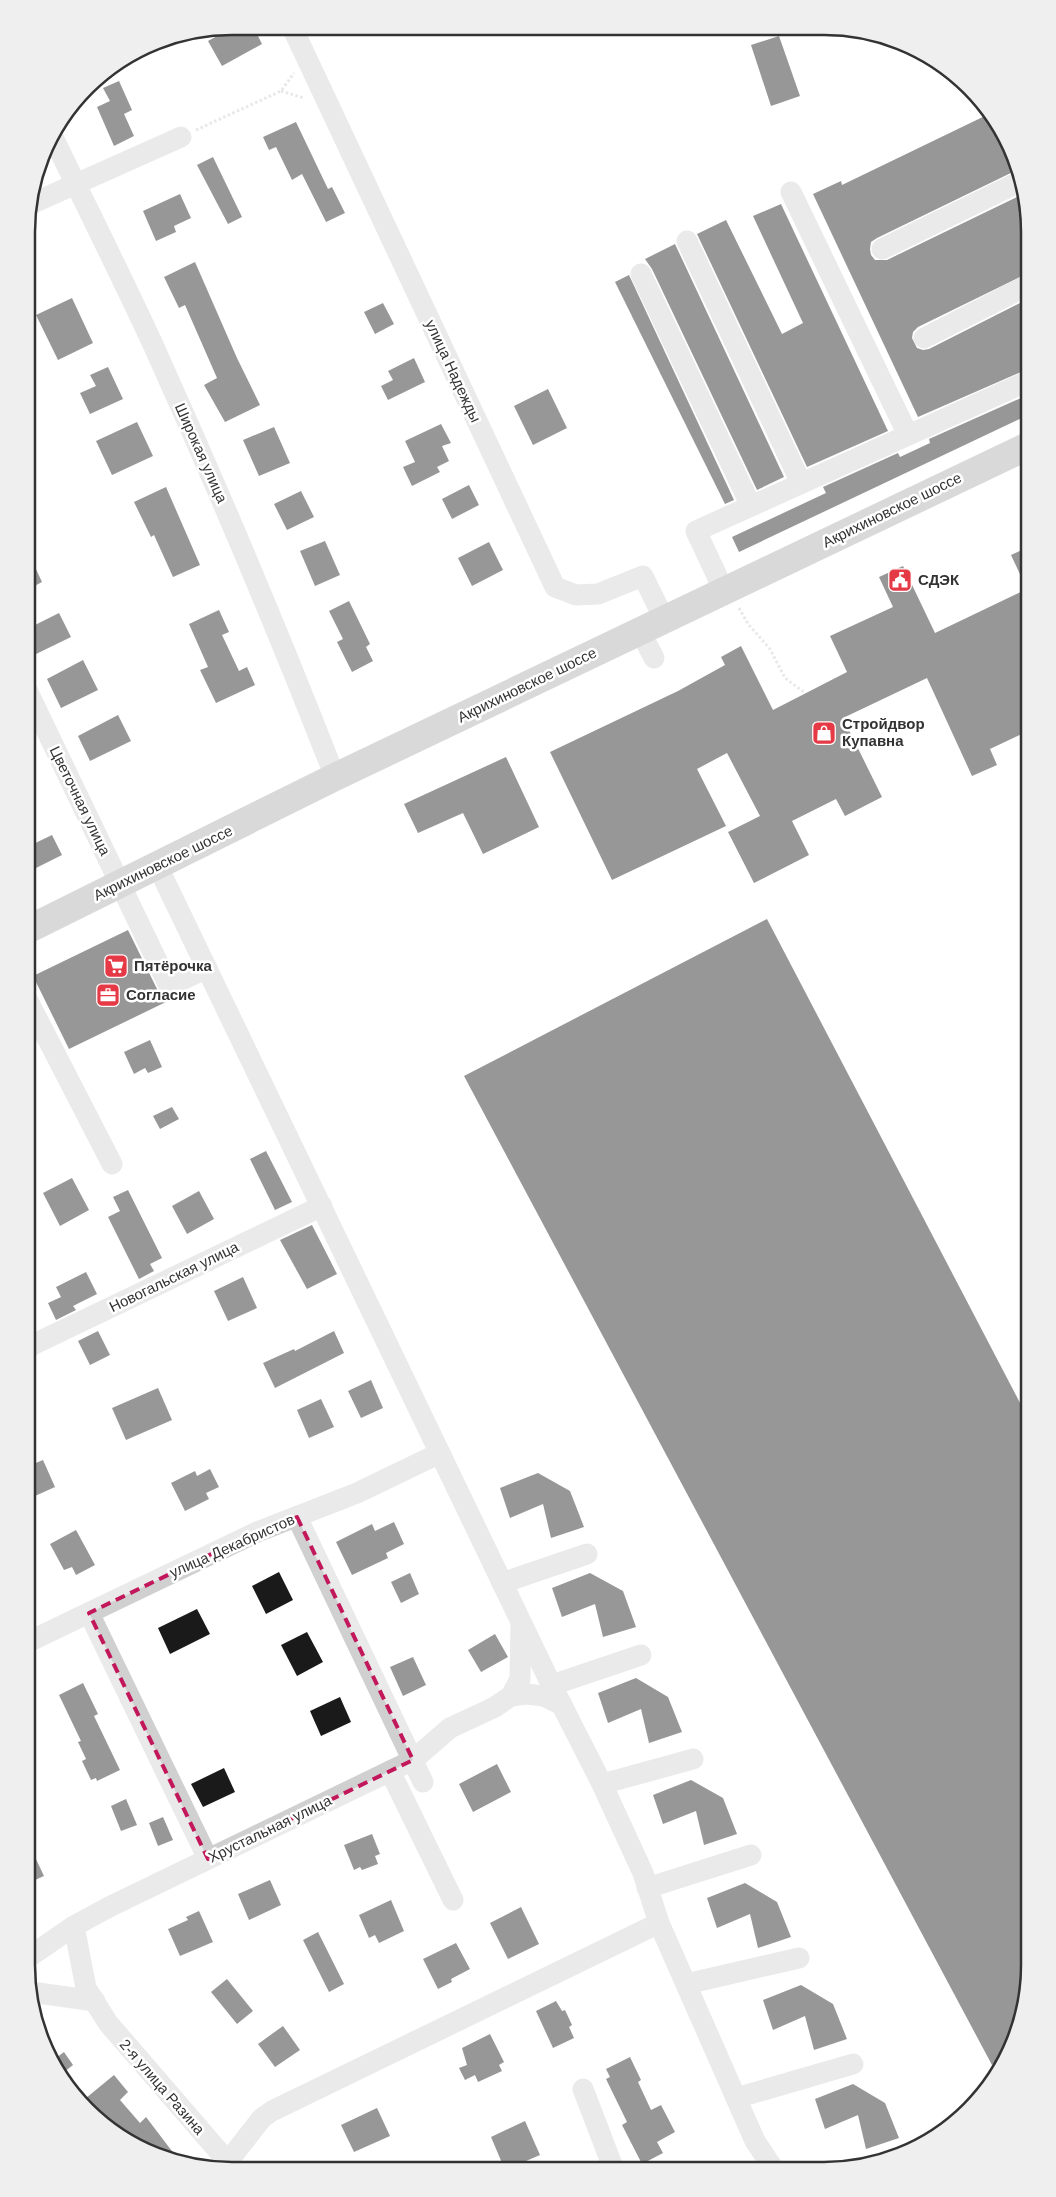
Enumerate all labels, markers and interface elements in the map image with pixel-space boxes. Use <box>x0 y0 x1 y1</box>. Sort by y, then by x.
street label: улица Надежды <box>422 317 485 425</box>
street label: Широкая улица <box>172 400 231 506</box>
street label: Акрихиновское шоссе <box>820 469 964 551</box>
public building icon: СДЭК <box>887 567 913 593</box>
place label: СДЭК <box>918 571 960 588</box>
street label: Акрихиновское шоссе <box>455 644 599 726</box>
place label: Стройдвор Купавна <box>842 715 925 749</box>
shop icon: Стройдвор Купавна <box>811 720 837 746</box>
street label: Цветочная улица <box>47 743 115 859</box>
street label: Акрихиновское шоссе <box>91 822 235 904</box>
supermarket icon: Пятёрочка <box>103 953 129 979</box>
place label: Пятёрочка <box>134 957 212 974</box>
office icon: Согласие <box>95 982 121 1008</box>
place label: Согласие <box>126 986 196 1003</box>
street label: Новогальская улица <box>106 1238 242 1315</box>
street label: улица Декабристов <box>167 1510 297 1581</box>
street label: Хрустальная улица <box>205 1791 335 1866</box>
street label: 2-я улица Разина <box>116 2036 209 2138</box>

